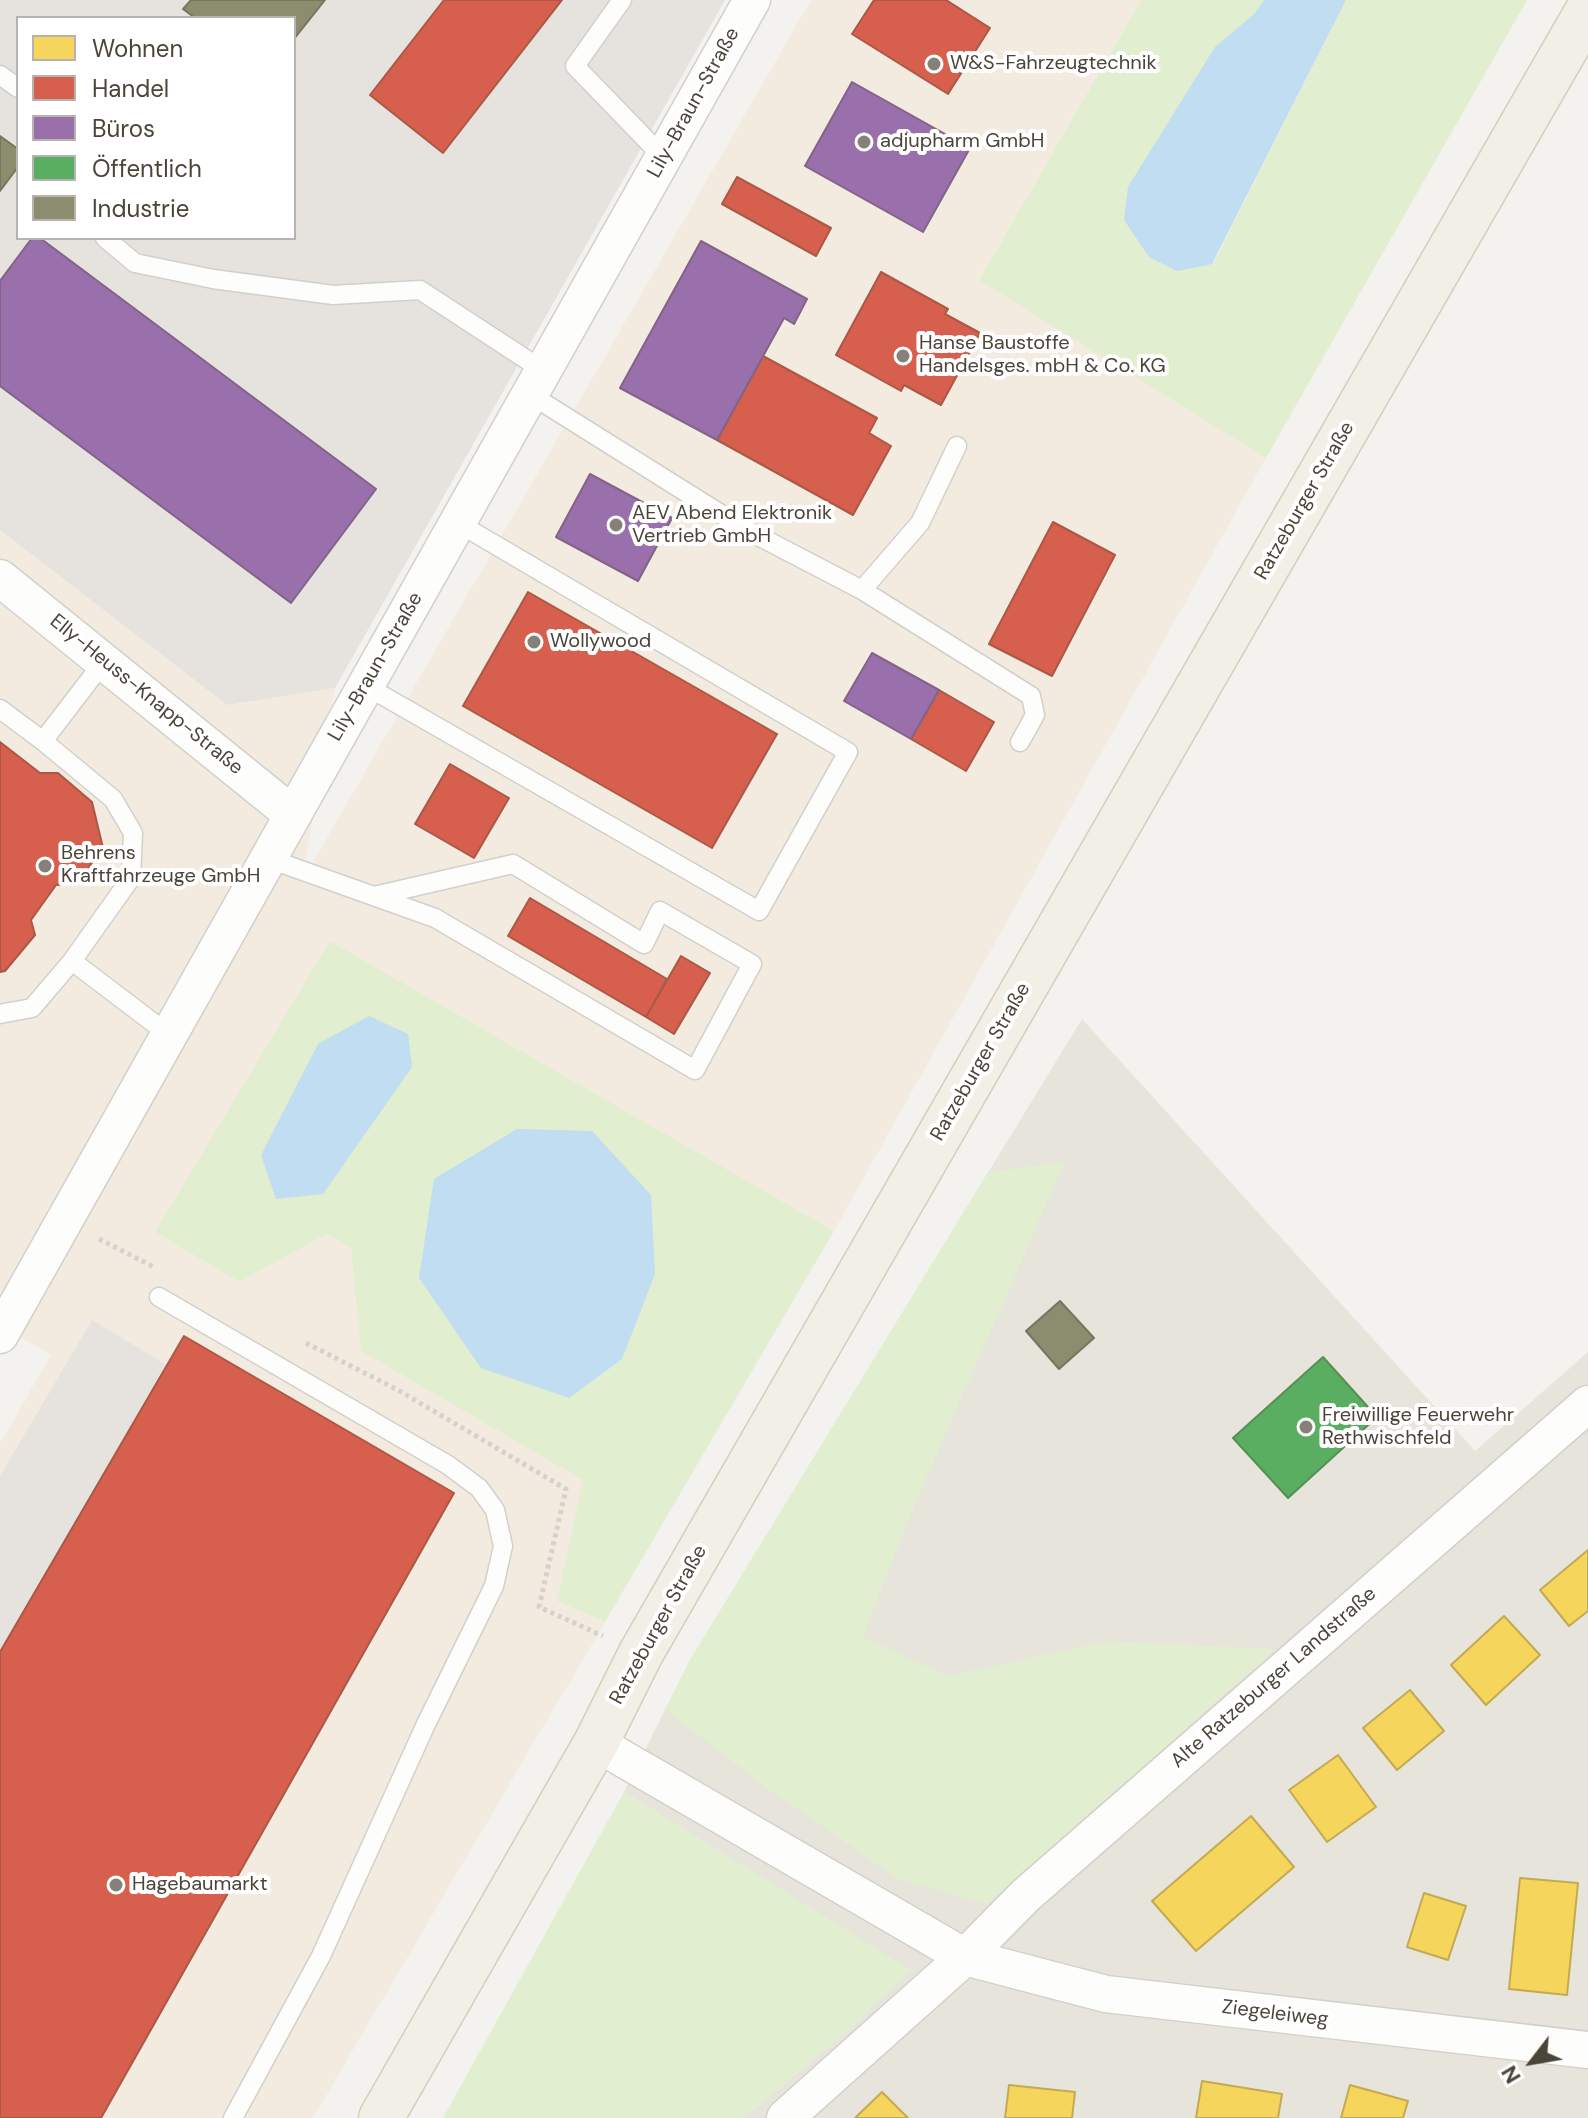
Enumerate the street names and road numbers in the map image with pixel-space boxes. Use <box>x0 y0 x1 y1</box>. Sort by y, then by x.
street label: Lily-Braun-Straße <box>643 24 745 182</box>
street label: Ratzeburger Straße <box>1250 418 1360 584</box>
street label: Lily-Braun-Straße <box>324 588 428 746</box>
street label: Elly-Heuss-Knapp-Straße <box>45 610 247 780</box>
street label: Ratzeburger Straße <box>926 979 1036 1145</box>
street label: Ratzeburger Straße <box>605 1541 713 1709</box>
street label: Alte Ratzeburger Landstraße <box>1167 1582 1381 1774</box>
street label: Ziegeleiweg <box>1220 1996 1330 2032</box>

